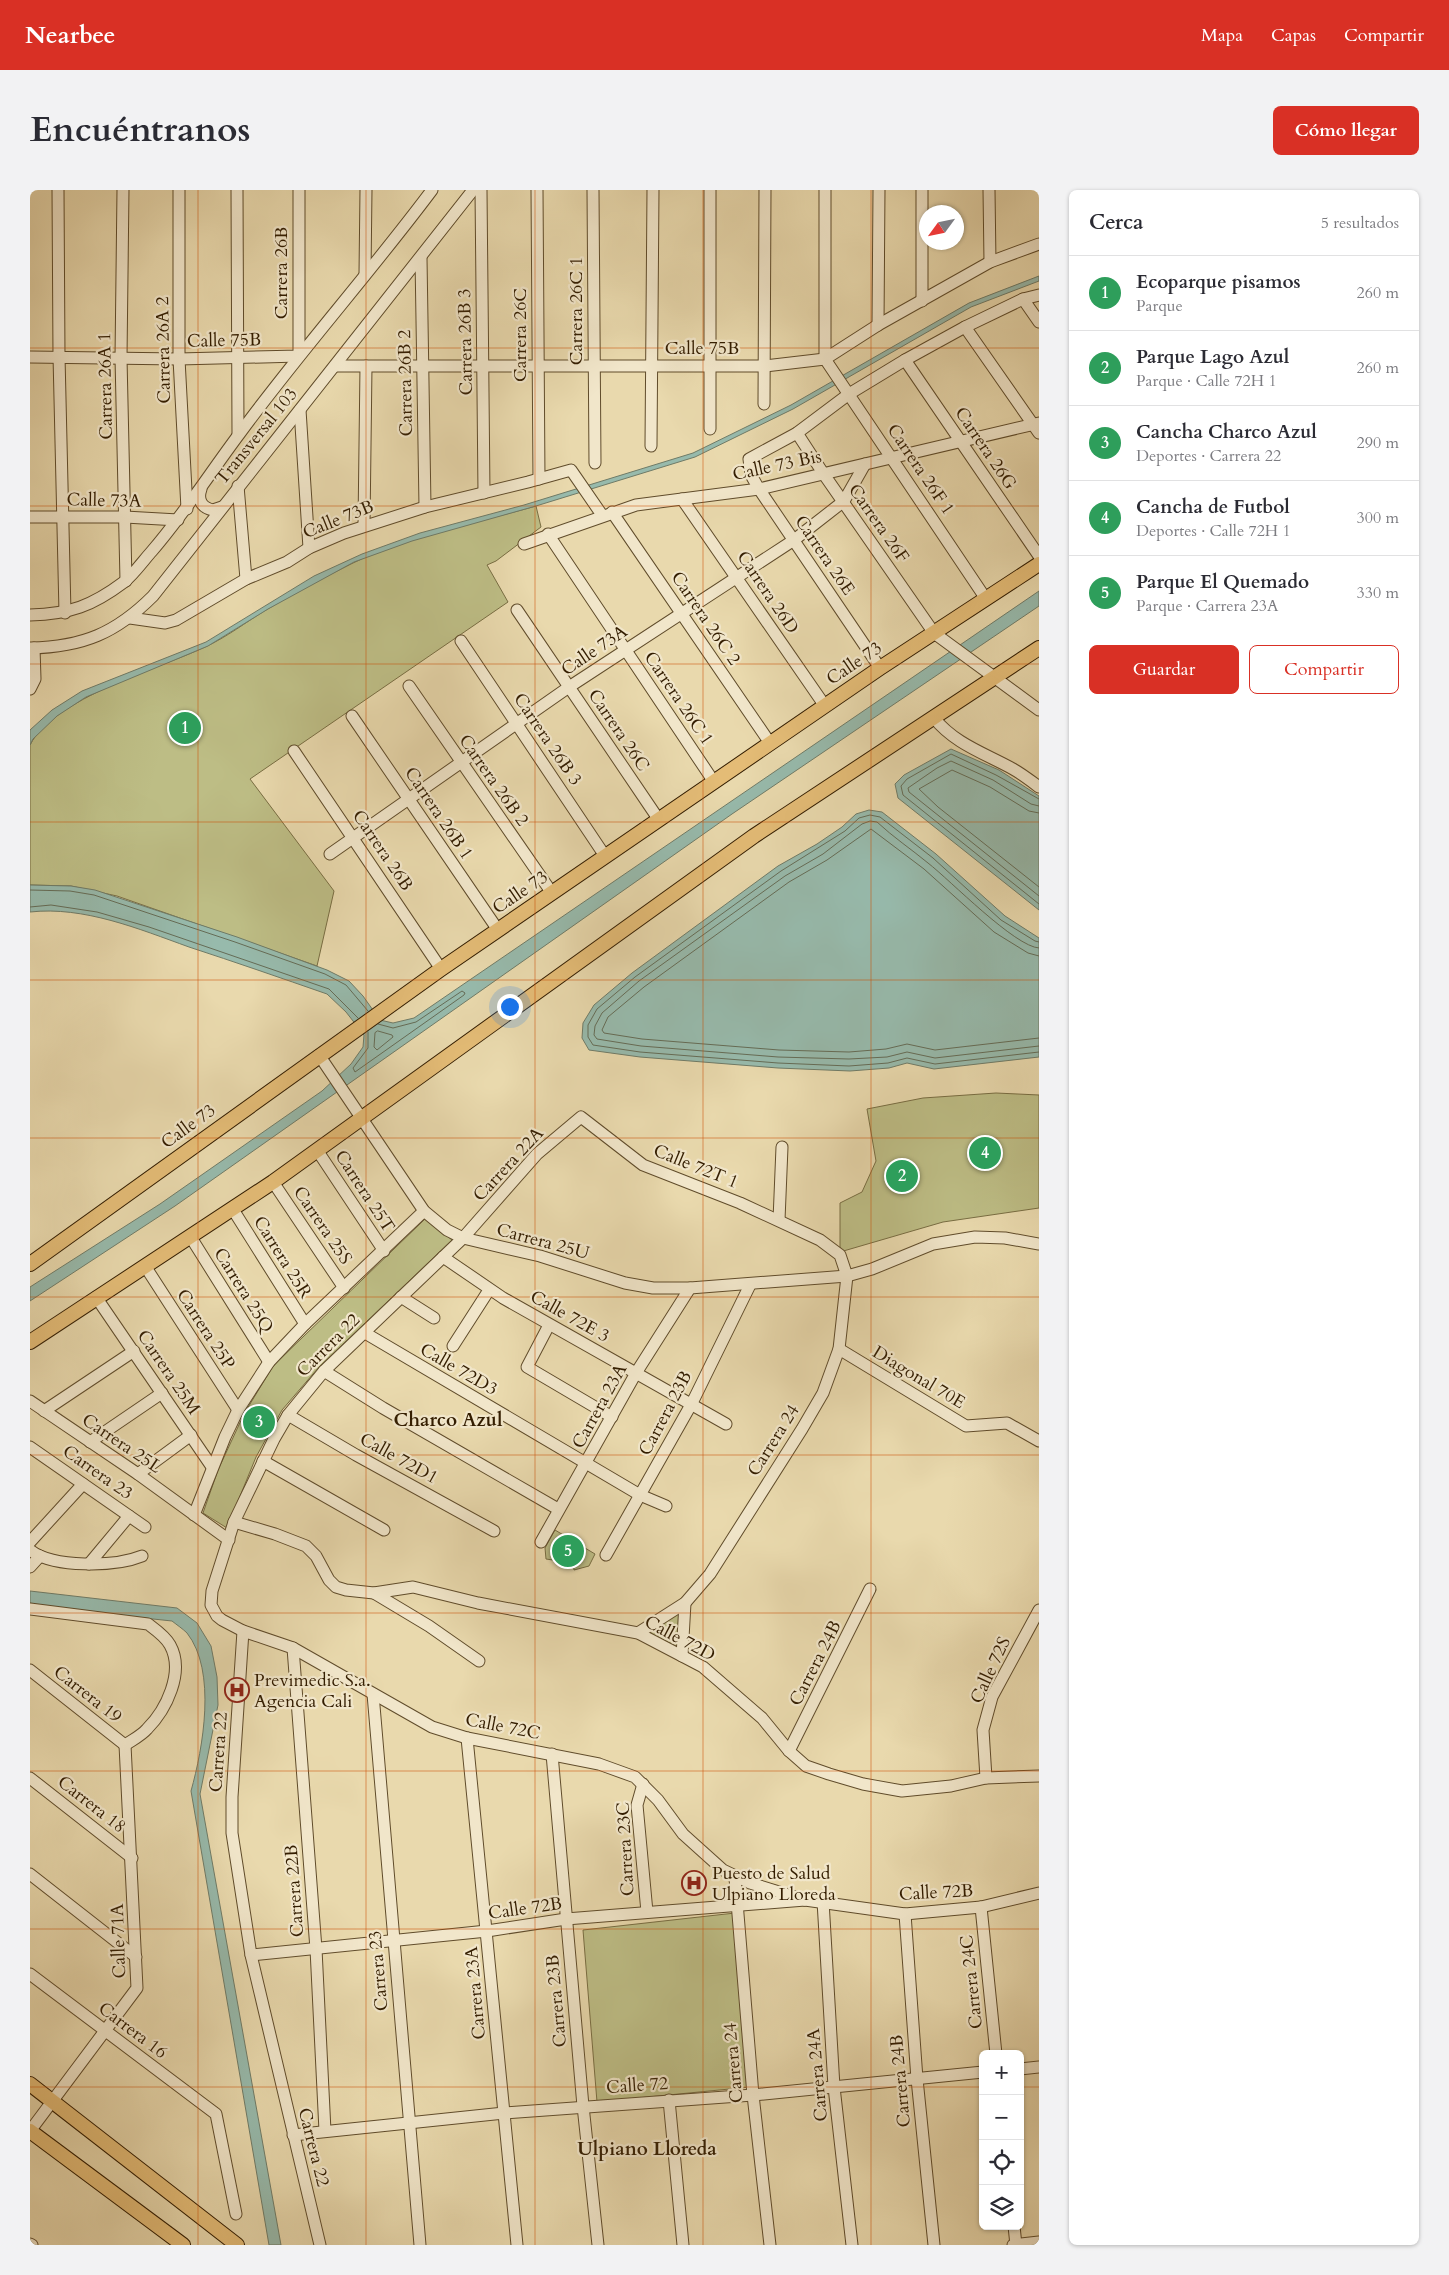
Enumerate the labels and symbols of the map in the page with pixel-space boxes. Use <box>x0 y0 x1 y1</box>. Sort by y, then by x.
north arrow <box>919 205 964 250</box>
street label: Carrera 26B <box>269 227 294 319</box>
street label: Carrera 26C 1 <box>564 257 589 365</box>
street label: Carrera 26B 3 <box>452 288 479 396</box>
street label: Carrera 26C <box>508 288 533 382</box>
street label: Carrera 26A 2 <box>150 296 177 404</box>
street label: Calle 75B <box>187 327 261 354</box>
street label: Carrera 26B 2 <box>392 329 419 437</box>
street label: Carrera 26A 1 <box>92 332 119 440</box>
street label: Calle 75B <box>665 336 739 361</box>
street label: Transversal 103 <box>209 382 303 490</box>
street label: Carrera 26G <box>949 402 1022 495</box>
street label: Carrera 26F 1 <box>881 419 960 520</box>
street label: Calle 73 Bis <box>730 444 824 487</box>
street label: Carrera 26F <box>842 479 915 568</box>
street label: Calle 73A <box>66 487 142 514</box>
street label: Calle 73B <box>299 494 377 545</box>
street label: Carrera 26E <box>789 510 861 600</box>
street label: Carrera 26D <box>731 546 805 639</box>
street label: Carrera 26C 2 <box>665 566 746 670</box>
street label: Calle 73A <box>556 619 633 682</box>
street label: Calle 73 <box>822 636 887 691</box>
street label: Carrera 26C 1 <box>638 646 719 750</box>
street label: Carrera 26C <box>582 684 655 777</box>
street label: Carrera 26B 3 <box>507 688 588 791</box>
pin: 1 <box>169 709 201 747</box>
street label: Carrera 26B 2 <box>453 729 534 831</box>
street label: Carrera 26B 1 <box>398 762 479 865</box>
street label: Carrera 26B <box>346 805 419 896</box>
street label: Calle 73 <box>488 865 553 920</box>
your location <box>497 994 523 1020</box>
street label: Calle 73 <box>156 1098 221 1155</box>
street label: Carrera 22A <box>467 1122 549 1207</box>
pin: 4 <box>969 1134 1001 1172</box>
street label: Calle 72T 1 <box>650 1138 742 1195</box>
street label: Carrera 25T <box>329 1145 401 1237</box>
pin: 2 <box>886 1157 918 1195</box>
street label: Carrera 25S <box>287 1181 358 1269</box>
street label: Carrera 25R <box>247 1211 318 1304</box>
street label: Carrera 25U <box>494 1217 592 1266</box>
street label: Carrera 25Q <box>208 1243 280 1338</box>
street label: Carrera 25P <box>170 1284 241 1375</box>
street label: Calle 72E 3 <box>526 1284 614 1349</box>
street label: Carrera 22 <box>291 1308 366 1383</box>
street label: Carrera 25M <box>131 1325 206 1420</box>
street label: Calle 72D3 <box>415 1337 502 1402</box>
street label: Diagonal 70E <box>868 1340 970 1415</box>
street label: Carrera 23A <box>566 1359 633 1453</box>
street label: Carrera 23B <box>633 1366 698 1460</box>
street label: Carrera 24 <box>742 1400 805 1481</box>
pin: 3 <box>243 1403 275 1441</box>
district label: Charco Azul <box>394 1407 503 1433</box>
street label: Carrera 25L <box>77 1408 167 1479</box>
street label: Calle 72D1 <box>355 1427 442 1490</box>
street label: Carrera 23 <box>58 1439 138 1506</box>
pin: 5 <box>552 1532 584 1570</box>
street label: Calle 72D <box>640 1609 720 1668</box>
street label: Carrera 24B <box>783 1616 848 1710</box>
street label: Calle 72S <box>964 1633 1017 1708</box>
street label: Carrera 19 <box>48 1660 127 1729</box>
place label: Previmedic S.a. Agencia Cali <box>254 1668 371 1714</box>
hospital icon: Previmedic S.a. Agencia Cali <box>224 1677 250 1703</box>
street label: Calle 72C <box>463 1707 543 1746</box>
street label: Carrera 22 <box>203 1711 234 1793</box>
street label: Carrera 18 <box>52 1770 131 1839</box>
street label: Carrera 23C <box>611 1801 640 1897</box>
street label: Carrera 22B <box>279 1844 310 1938</box>
place label: Puesto de Salud Ulpiano Lloreda <box>712 1861 836 1907</box>
hospital icon: Puesto de Salud Ulpiano Lloreda <box>681 1870 707 1896</box>
street label: Calle 72B <box>898 1878 974 1907</box>
street label: Calle 72B <box>486 1891 564 1926</box>
street label: Calle 71A <box>105 1903 132 1979</box>
street label: Carrera 23 <box>363 1930 394 2012</box>
street label: Carrera 24C <box>954 1934 989 2030</box>
street label: Carrera 23A <box>459 1945 492 2041</box>
street label: Carrera 23B <box>540 1954 573 2048</box>
street label: Carrera 16 <box>93 1996 172 2065</box>
street label: Carrera 24 <box>718 2022 749 2104</box>
street label: Carrera 24A <box>801 2027 834 2123</box>
street label: Carrera 24B <box>884 2034 917 2128</box>
street label: Calle 72 <box>605 2071 669 2100</box>
street label: Carrera 22 <box>292 2105 335 2189</box>
district label: Ulpiano Lloreda <box>577 2136 717 2162</box>

